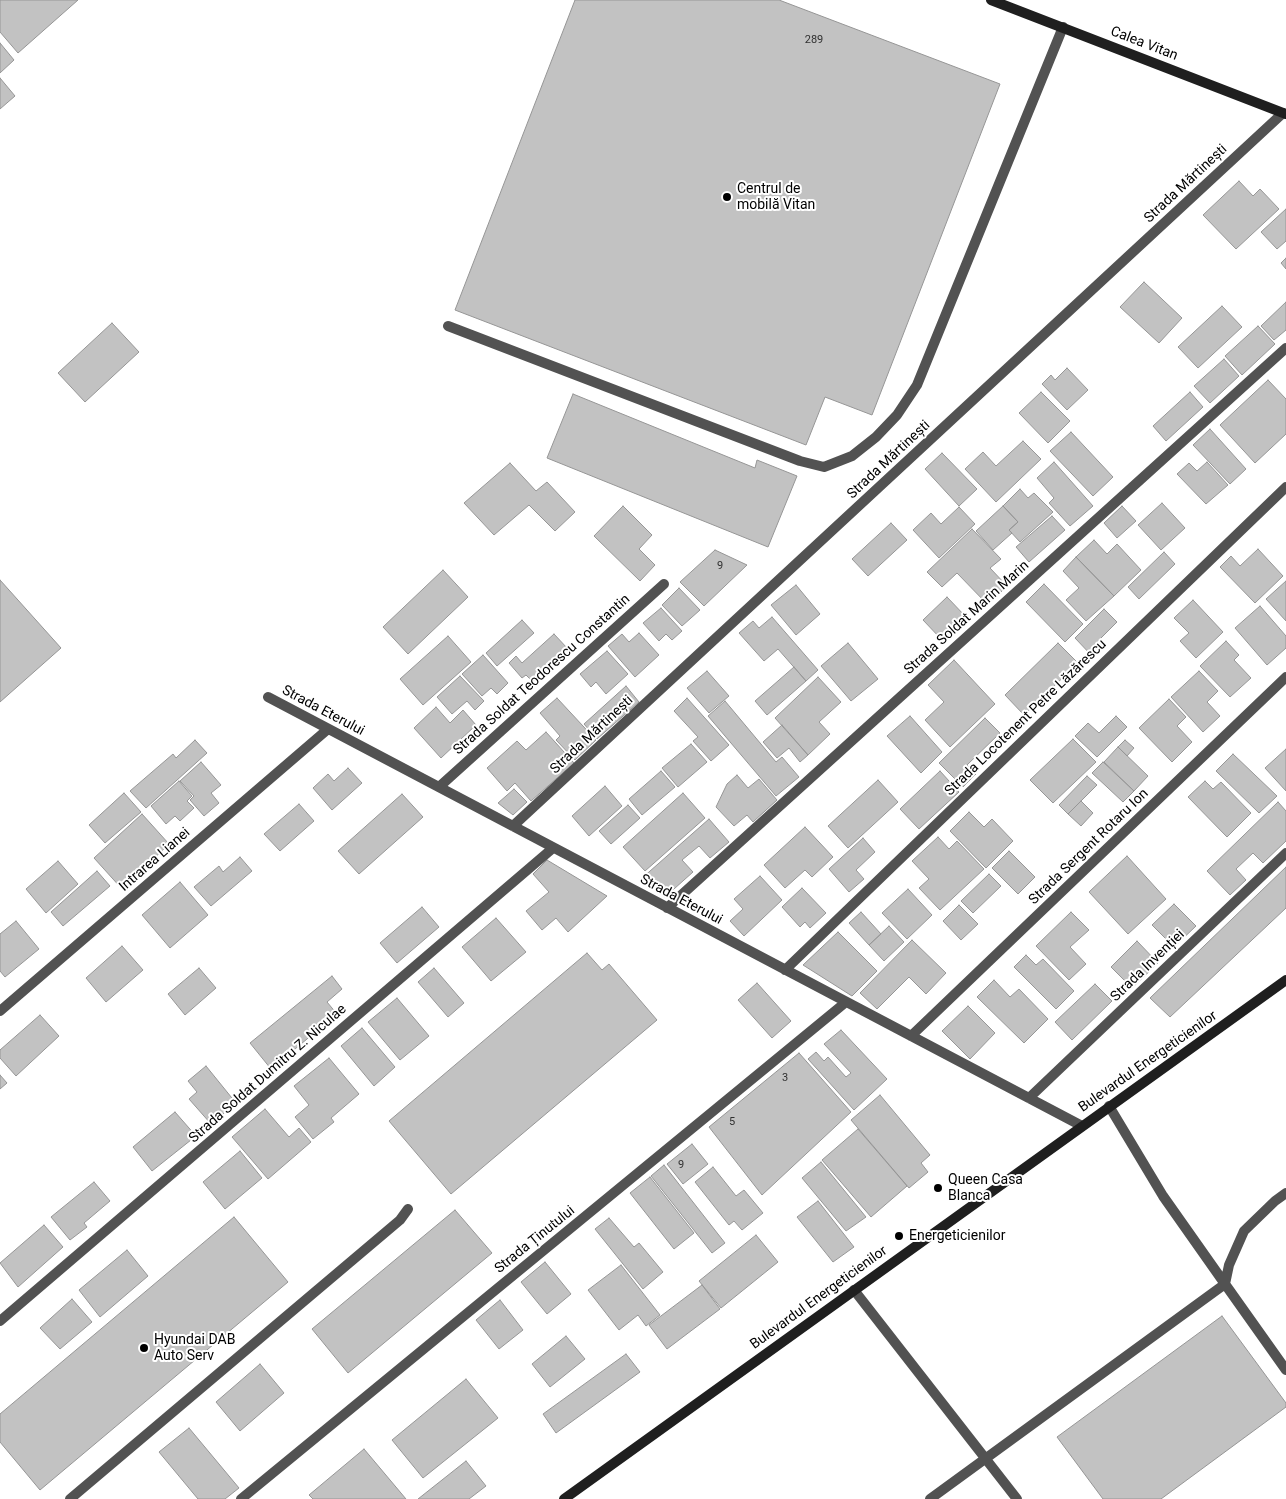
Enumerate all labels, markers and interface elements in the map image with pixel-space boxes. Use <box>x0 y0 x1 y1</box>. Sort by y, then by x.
street label: Calea Vitan <box>1108 23 1180 65</box>
house number: 289 <box>805 33 823 47</box>
street label: Strada Mărtinești <box>1141 141 1231 227</box>
place label: Centrul de mobilă Vitan <box>737 181 815 213</box>
marker: Centrul de mobilă Vitan <box>721 191 733 203</box>
street label: Strada Mărtinești <box>844 417 934 503</box>
street label: Strada Soldat Marin Marin <box>901 558 1033 678</box>
house number: 9 <box>717 559 723 573</box>
street label: Strada Soldat Teodorescu Constantin <box>450 591 634 759</box>
street label: Strada Locotenent Petre Lăzărescu <box>942 636 1110 800</box>
street label: Strada Eterului <box>279 682 367 740</box>
street label: Strada Mărtinești <box>547 692 637 778</box>
street label: Strada Sergent Rotaru Ion <box>1026 786 1152 908</box>
street label: Intrarea Lianei <box>116 825 194 895</box>
street label: Strada Eterului <box>637 871 725 929</box>
street label: Strada Invenției <box>1108 927 1188 1005</box>
street label: Strada Soldat Dumitru Z. Niculae <box>186 1001 350 1147</box>
street label: Bulevardul Energeticienilor <box>1076 1008 1220 1116</box>
house number: 3 <box>782 1071 788 1085</box>
house number: 5 <box>729 1115 735 1129</box>
house number: 9 <box>678 1158 684 1172</box>
place label: Queen Casa Blanca <box>948 1172 1023 1204</box>
marker: Queen Casa Blanca <box>932 1182 944 1194</box>
street label: Strada Ținutului <box>492 1203 578 1277</box>
place label: Energeticienilor <box>909 1228 1005 1244</box>
marker: Energeticienilor <box>893 1230 905 1242</box>
street label: Bulevardul Energeticienilor <box>747 1243 891 1353</box>
place label: Hyundai DAB Auto Serv <box>154 1332 235 1364</box>
marker: Hyundai DAB Auto Serv <box>138 1342 150 1354</box>

